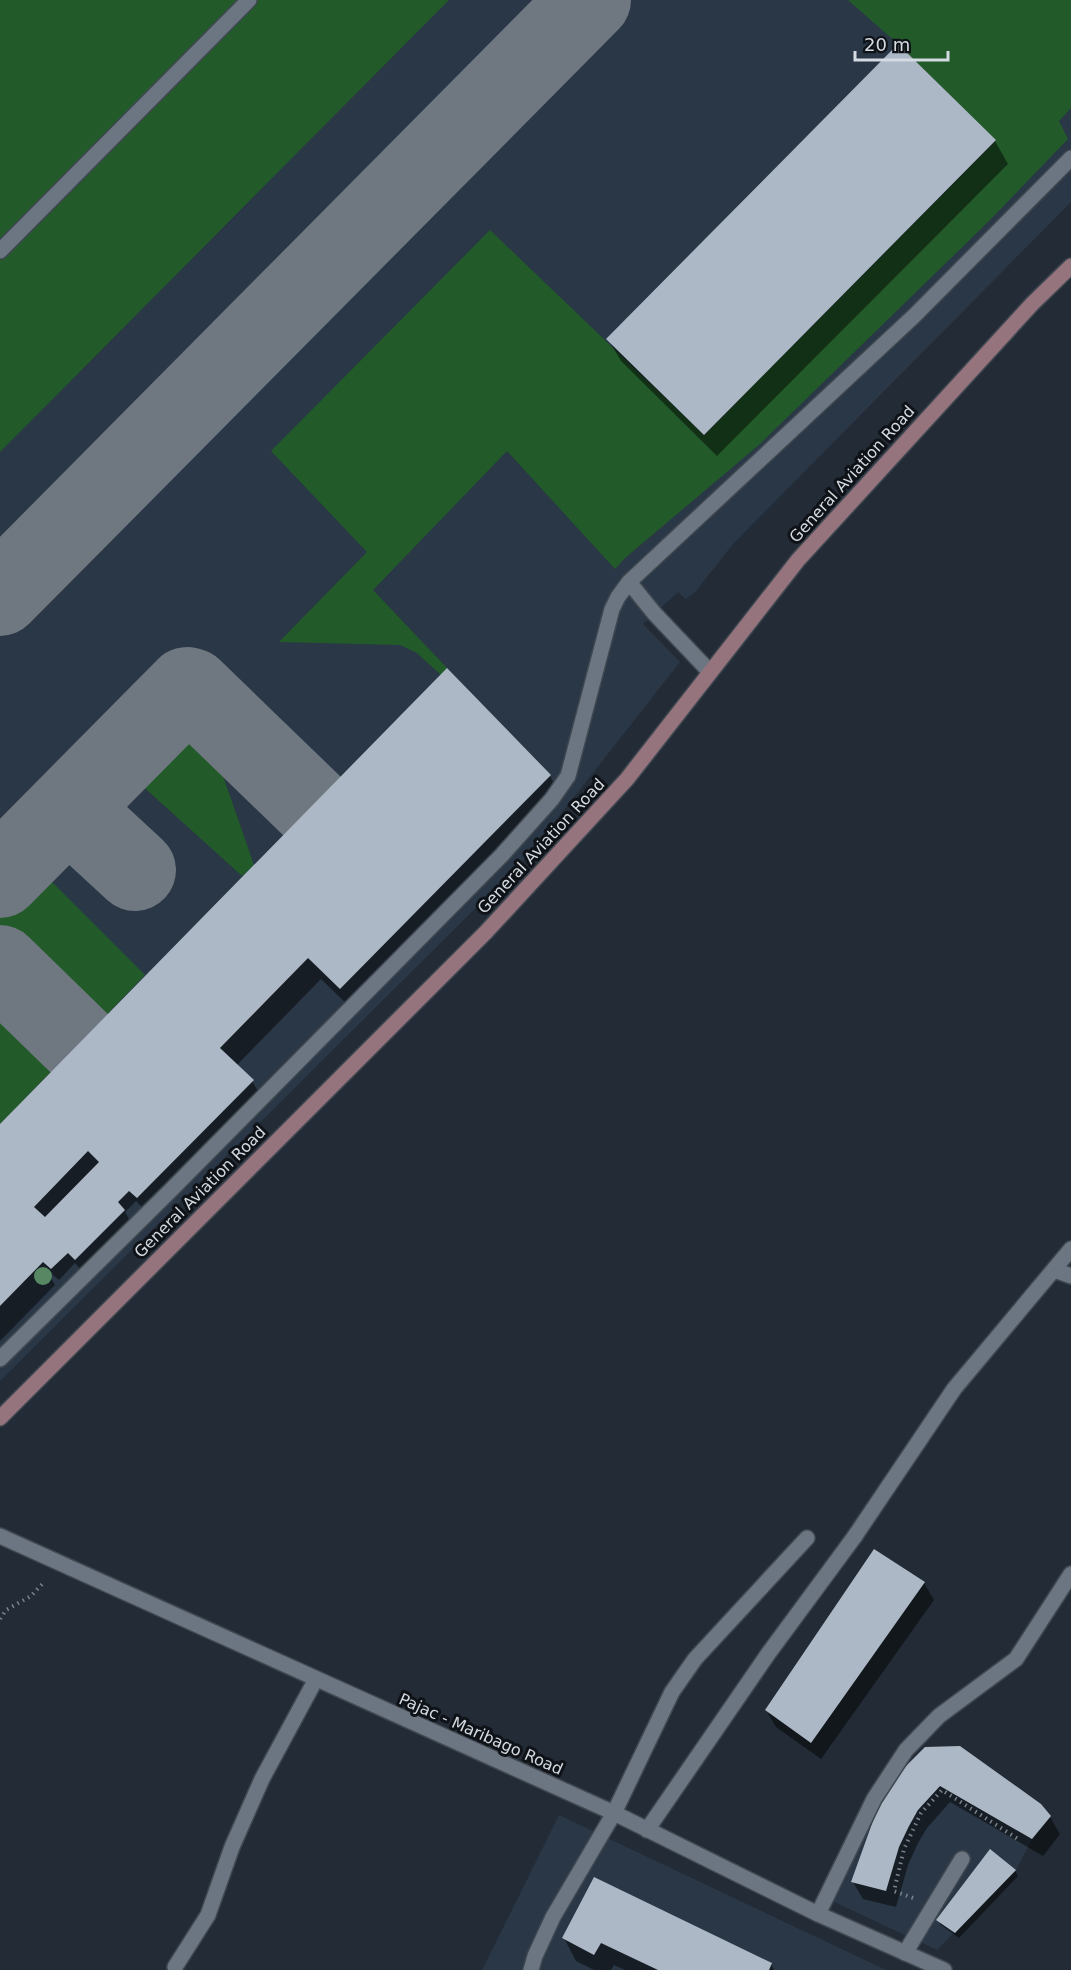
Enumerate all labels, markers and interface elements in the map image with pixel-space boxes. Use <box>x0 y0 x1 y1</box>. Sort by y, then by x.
scale bar <box>855 24 948 62</box>
text: 20 m <box>864 34 910 55</box>
street label: General Aviation Road <box>785 402 919 546</box>
street label: General Aviation Road <box>473 775 609 917</box>
street label: General Aviation Road <box>130 1122 270 1262</box>
street label: Pajac - Maribago Road <box>396 1689 566 1779</box>

